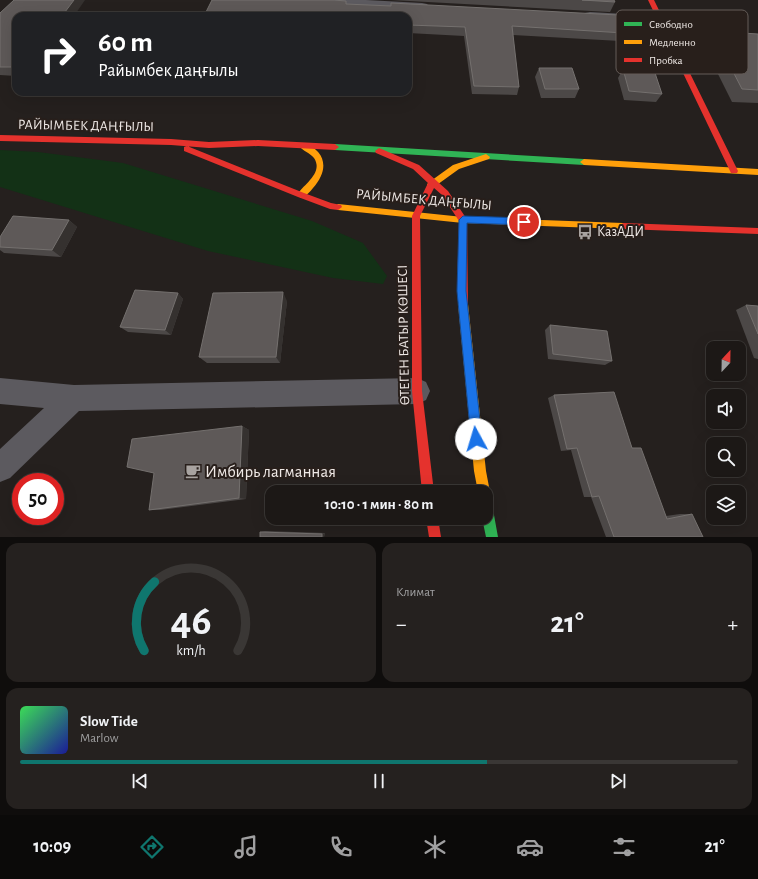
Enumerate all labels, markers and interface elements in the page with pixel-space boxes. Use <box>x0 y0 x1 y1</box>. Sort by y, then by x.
legend <box>616 10 748 74</box>
text: Свободно <box>649 19 693 30</box>
icon: right <box>32 28 84 80</box>
text: 60 m <box>98 29 153 57</box>
text: Медленно <box>649 37 696 48</box>
text: Пробка <box>649 55 682 66</box>
text: Райымбек даңғылы <box>98 62 239 80</box>
street label: РАЙЫМБЕК ДАҢҒЫЛЫ <box>18 117 154 134</box>
street label: РАЙЫМБЕК ДАҢҒЫЛЫ <box>356 186 493 213</box>
pin <box>507 205 541 239</box>
icon: arrive <box>513 211 535 233</box>
bus stop icon: КазАДИ <box>576 223 594 241</box>
place label: КазАДИ <box>597 225 644 239</box>
street label: ӨТЕГЕН БАТЫР КӨШЕСІ <box>396 265 412 405</box>
north arrow <box>706 341 746 381</box>
map controls <box>706 341 746 525</box>
button: sound <box>706 389 746 429</box>
position arrow <box>455 418 497 460</box>
button: search <box>706 437 746 477</box>
cafe icon: Имбирь лагманная <box>184 462 202 480</box>
place label: Имбирь лагманная <box>205 463 336 480</box>
speed limit sign: 50 <box>12 473 64 525</box>
button: layers <box>706 485 746 525</box>
text: 10:10 · 1 мин · 80 m <box>325 497 433 512</box>
text: Климат <box>396 586 435 599</box>
text: 46 <box>170 600 212 641</box>
text: 21° <box>550 608 584 638</box>
text: − <box>396 613 407 635</box>
text: + <box>727 613 738 635</box>
text: km/h <box>176 643 206 657</box>
text: Slow Tide <box>80 714 138 729</box>
text: Marlow <box>80 732 118 745</box>
icon: previous <box>129 770 151 792</box>
icon: pause <box>368 770 390 792</box>
icon: next <box>607 770 629 792</box>
icon: directions <box>138 833 166 861</box>
icon: music <box>232 833 260 861</box>
icon: phone <box>327 833 355 861</box>
icon: climate <box>421 833 449 861</box>
icon: car <box>516 833 544 861</box>
icon: filters <box>610 833 638 861</box>
text: 10:09 <box>33 838 71 856</box>
text: 21° <box>704 838 725 856</box>

